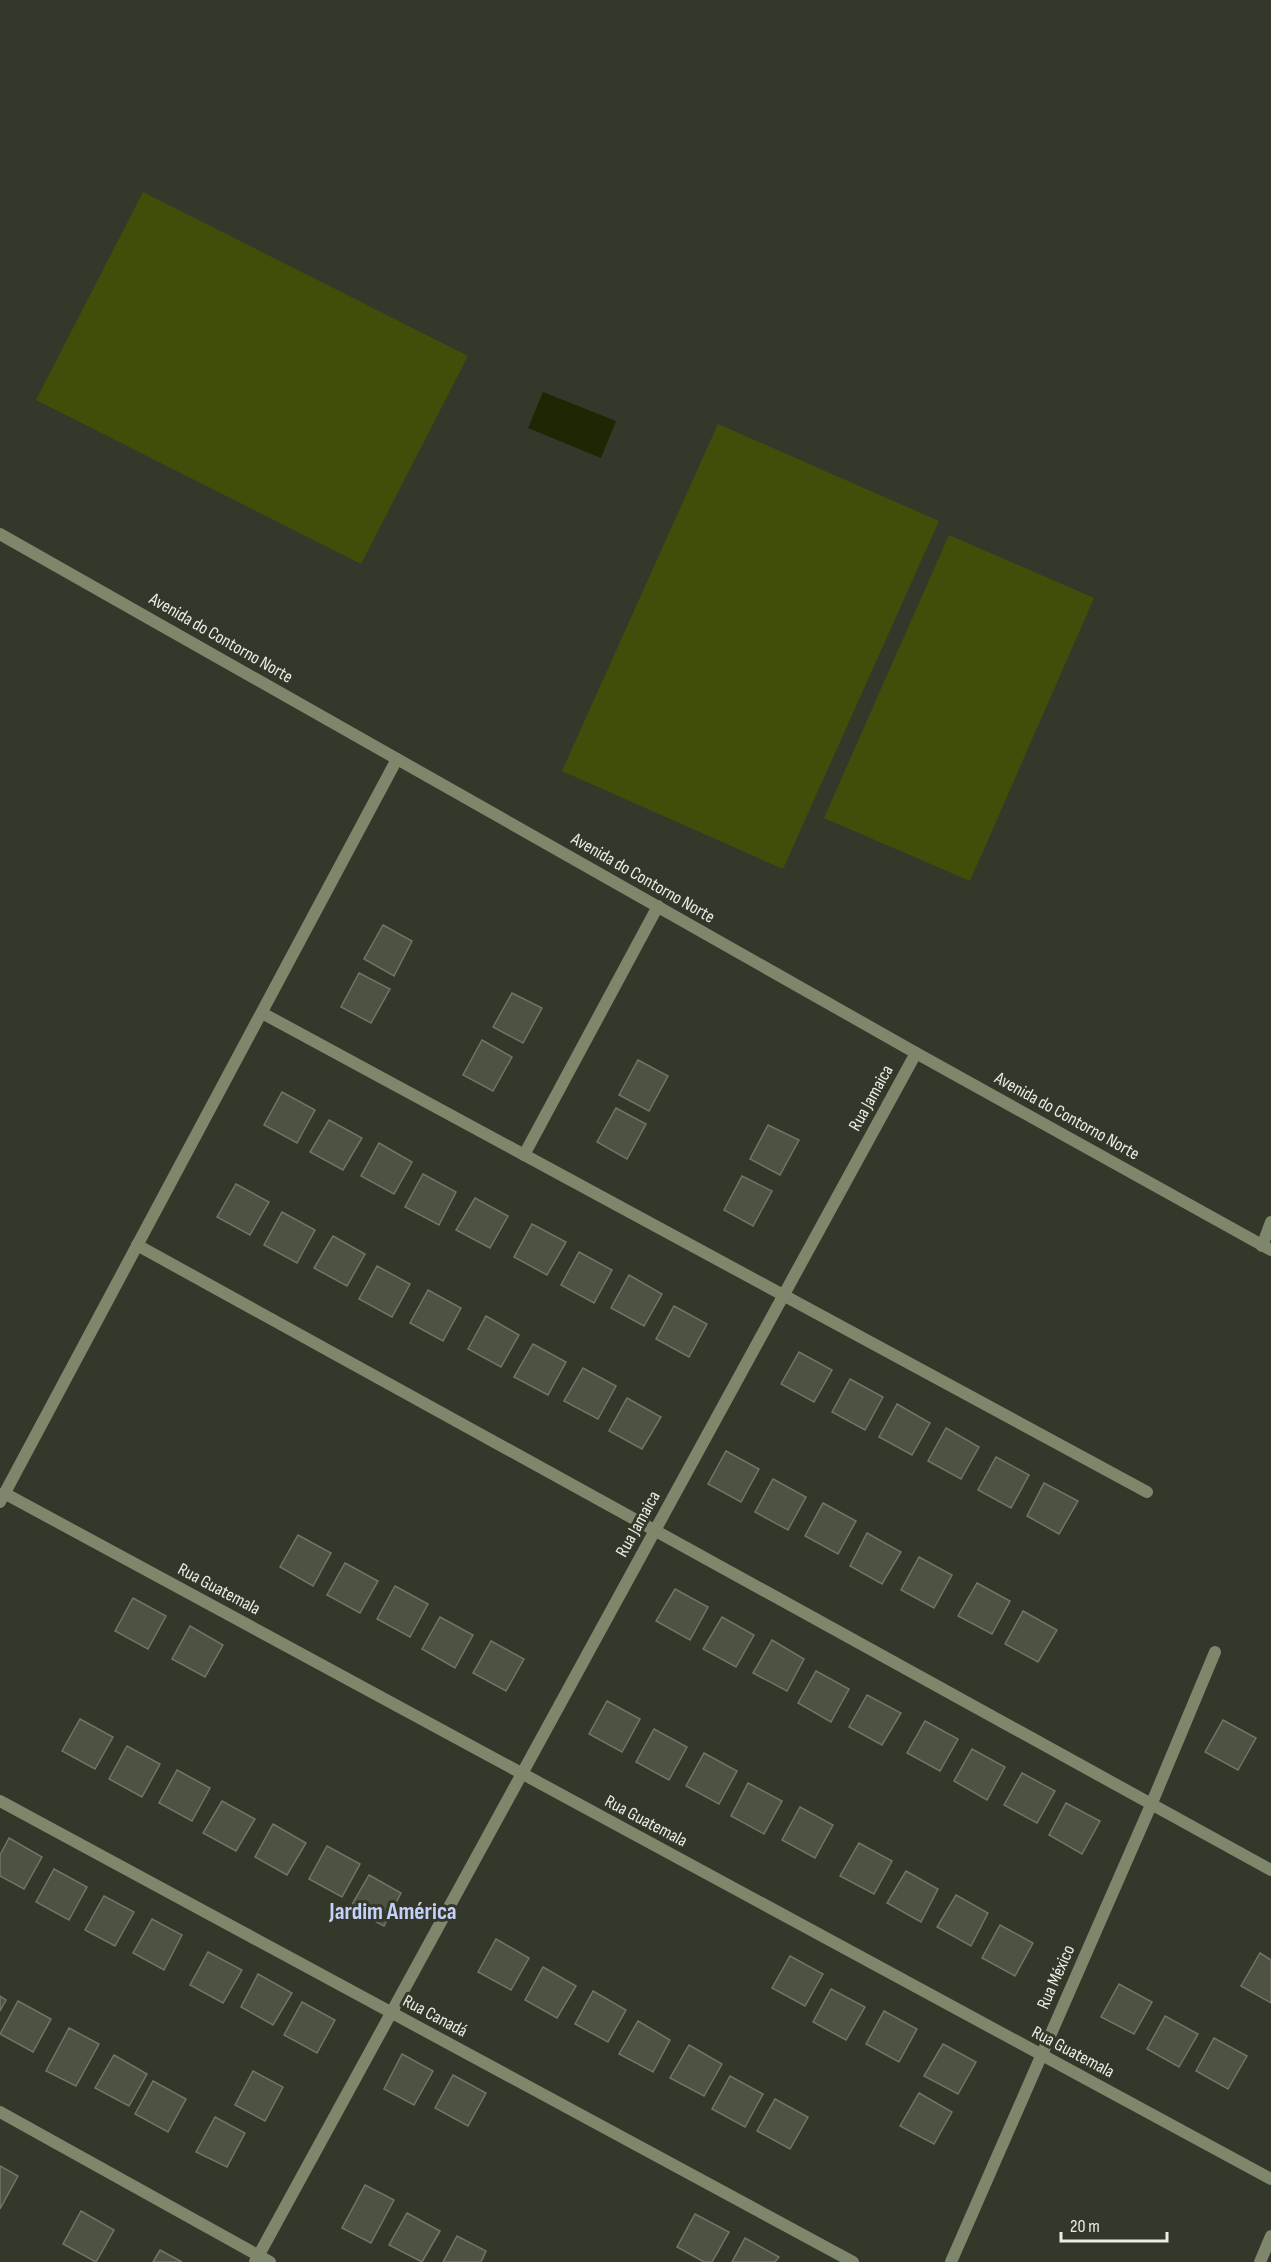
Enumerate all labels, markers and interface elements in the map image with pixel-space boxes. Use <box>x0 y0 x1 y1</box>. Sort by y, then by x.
street label: Avenida do Contorno Norte <box>145 588 296 688</box>
street label: Avenida do Contorno Norte <box>567 828 718 928</box>
street label: Rua Jamaica <box>844 1061 898 1135</box>
street label: Avenida do Contorno Norte <box>990 1067 1143 1165</box>
street label: Rua Jamaica <box>611 1487 665 1561</box>
street label: Rua Guatemala <box>174 1558 264 1620</box>
street label: Rua Guatemala <box>601 1790 691 1852</box>
district label: Jardim América <box>328 1897 457 1926</box>
street label: Rua México <box>1033 1942 1079 2012</box>
street label: Rua Canadá <box>399 1990 471 2042</box>
street label: Rua Guatemala <box>1028 2021 1118 2083</box>
scale bar <box>1061 2205 1168 2243</box>
text: 20 m <box>1070 2216 1100 2237</box>

